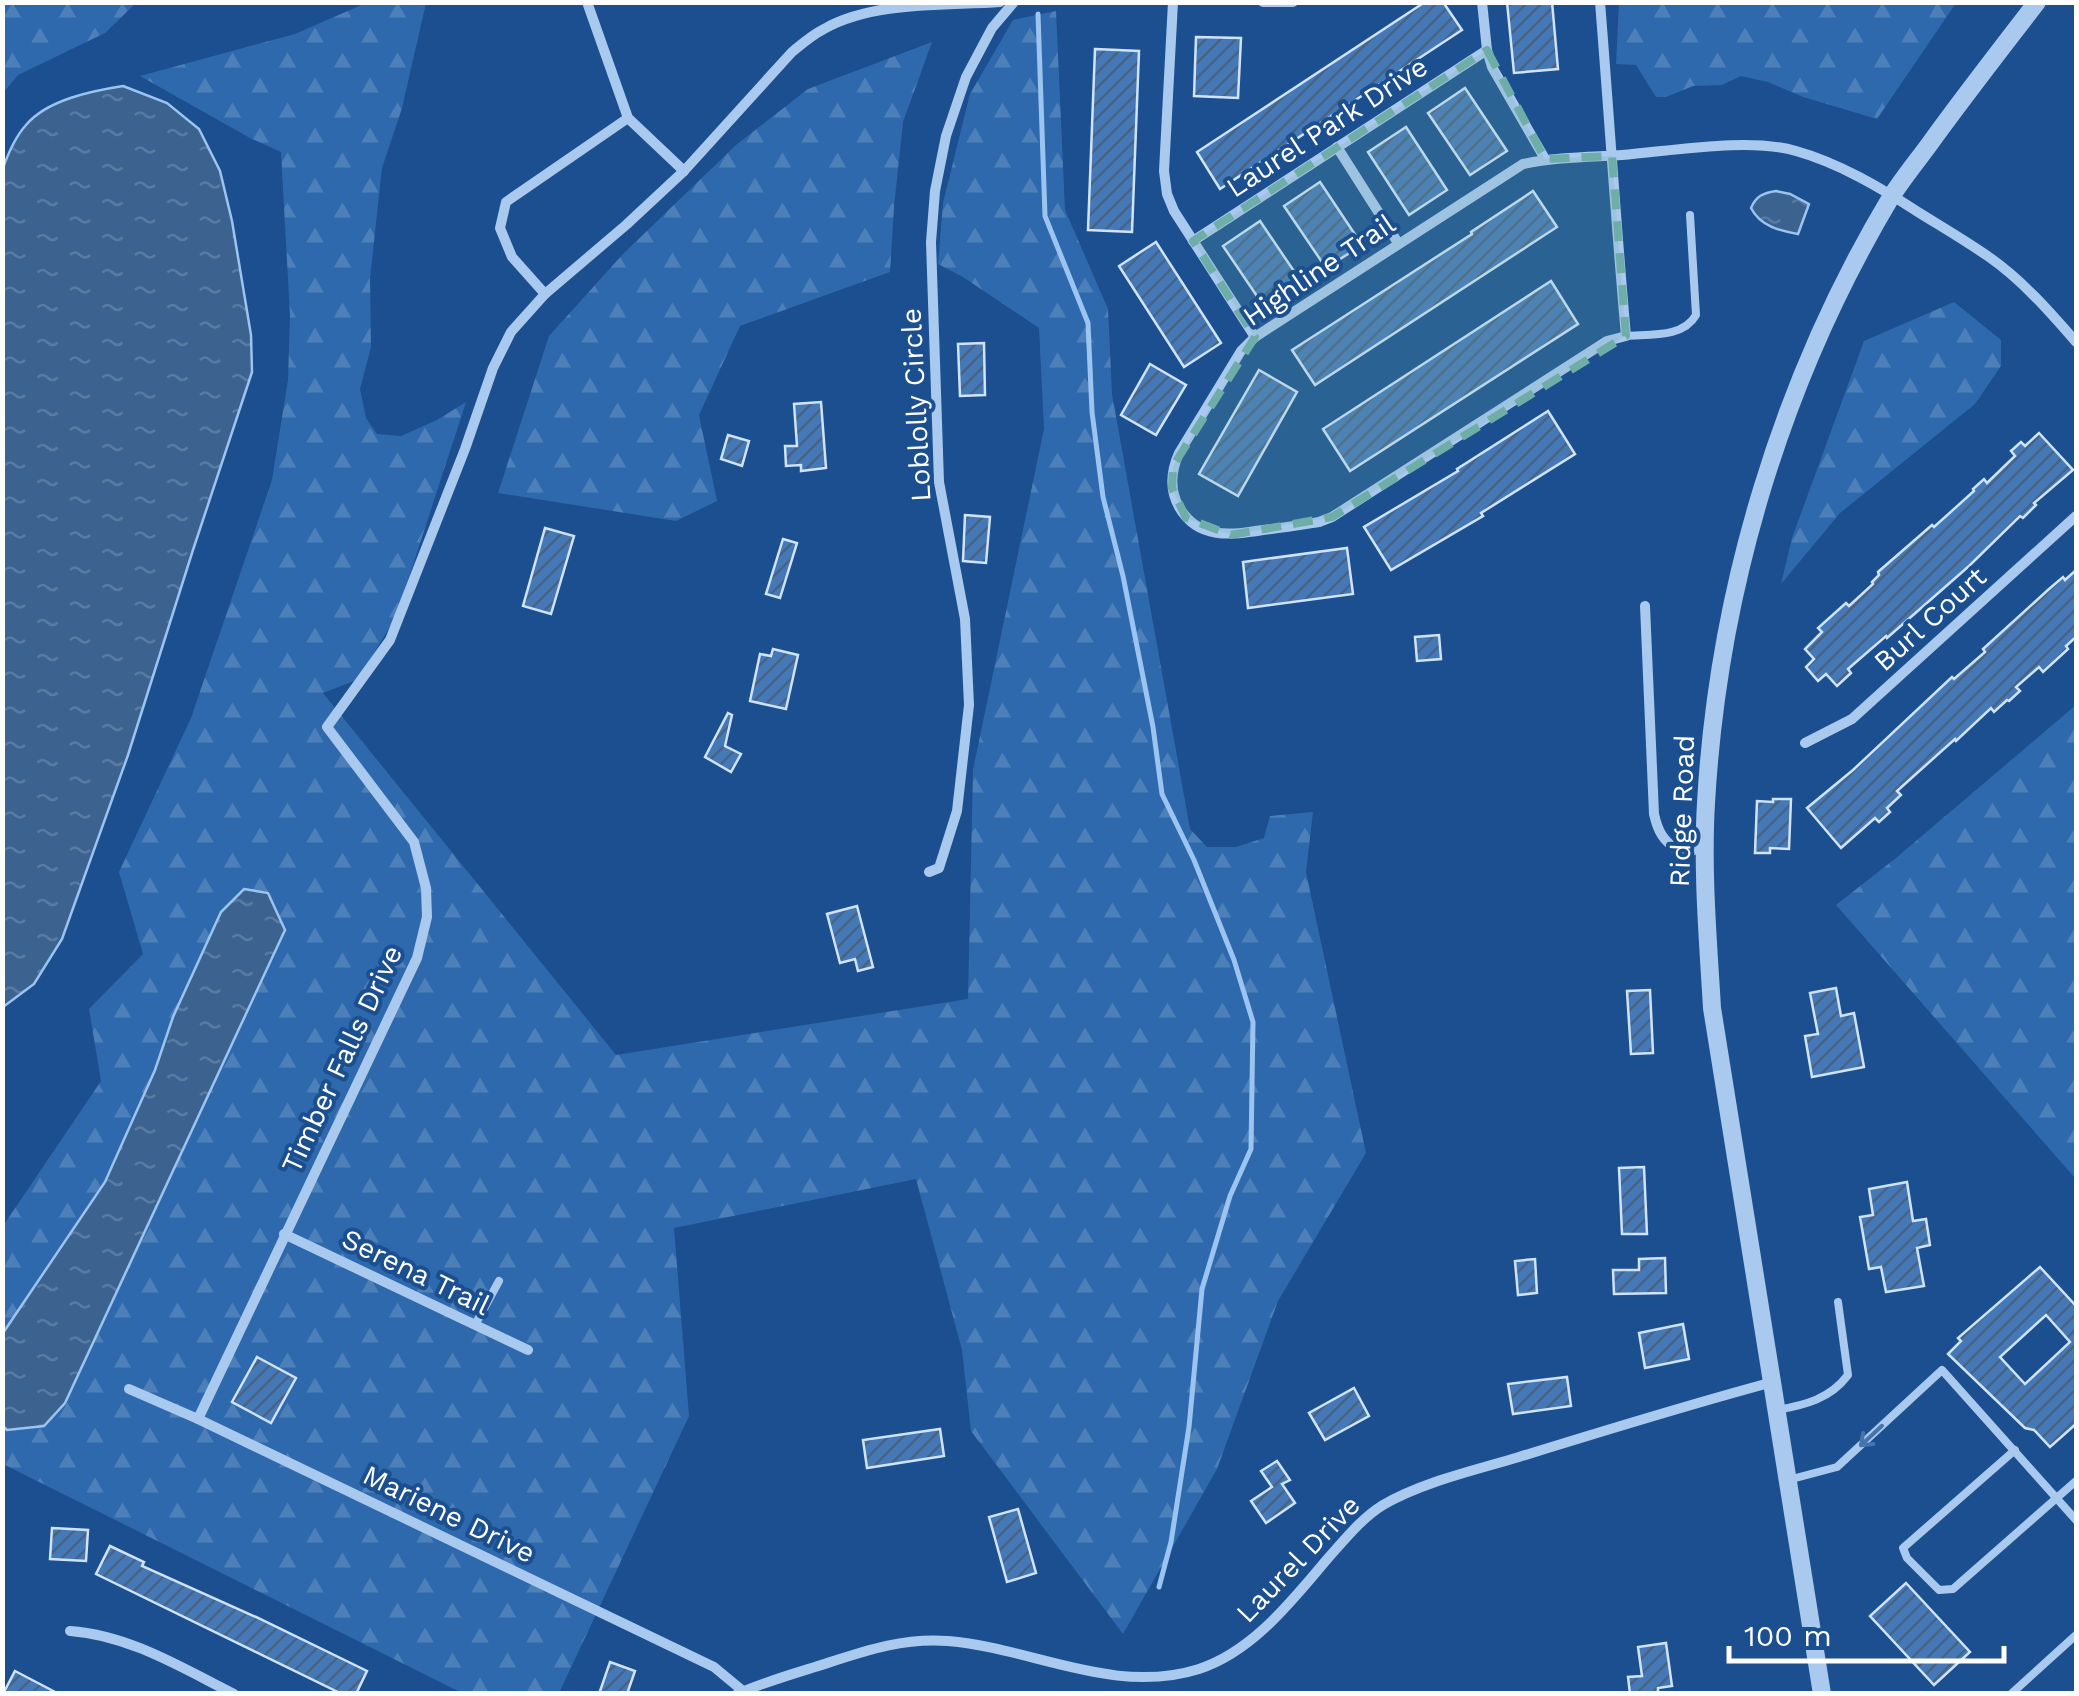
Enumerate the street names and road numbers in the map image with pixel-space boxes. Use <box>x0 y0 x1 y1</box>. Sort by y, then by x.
street label: Laurel Park Drive <box>1220 50 1434 204</box>
street label: Highline Trail <box>1237 207 1402 333</box>
street label: Loblolly Circle <box>894 307 938 503</box>
street label: Burl Court <box>1867 560 1993 678</box>
street label: Ridge Road <box>1663 734 1701 888</box>
street label: Timber Falls Drive <box>275 940 409 1178</box>
street label: Serena Trail <box>337 1222 496 1322</box>
street label: Mariene Drive <box>358 1458 540 1570</box>
street label: Laurel Drive <box>1229 1489 1367 1629</box>

